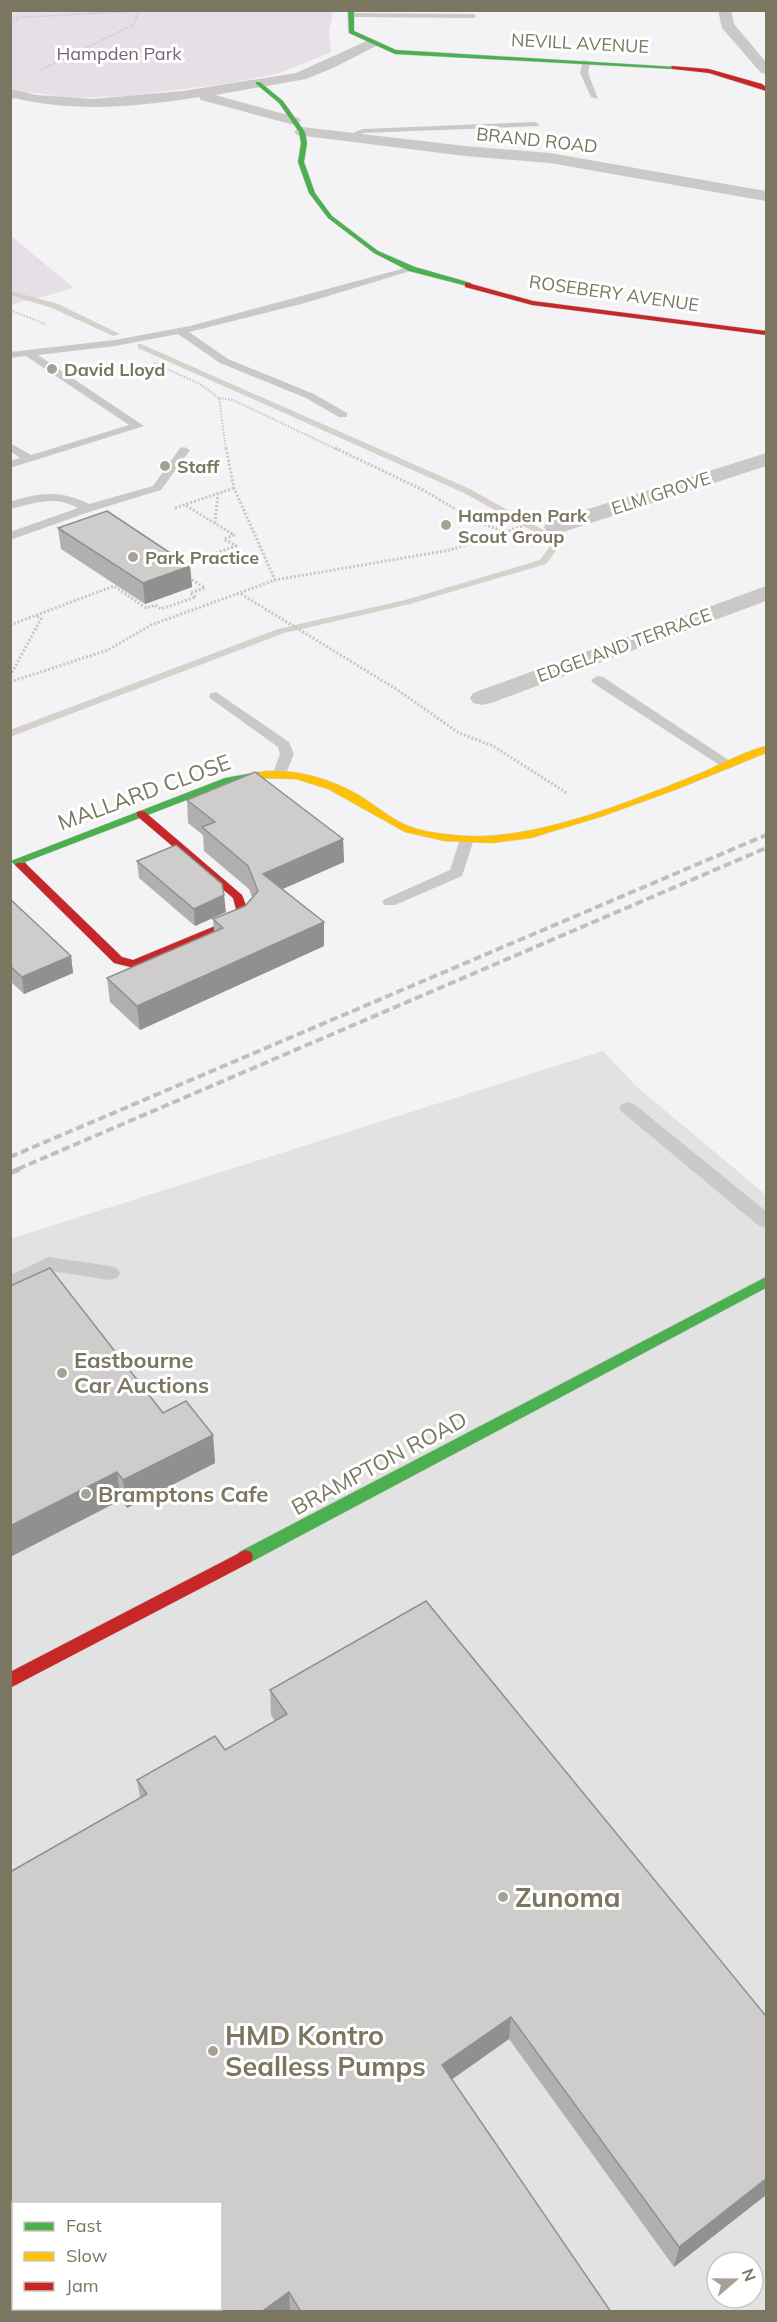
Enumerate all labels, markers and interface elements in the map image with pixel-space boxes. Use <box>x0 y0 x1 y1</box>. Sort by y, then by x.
street label: NEVILL AVENUE <box>510 28 650 58</box>
park label: Hampden Park <box>57 42 182 65</box>
street label: BRAND ROAD <box>475 122 599 158</box>
street label: ROSEBERY AVENUE <box>528 270 700 316</box>
place label: David Lloyd <box>64 358 165 381</box>
marker: David Lloyd <box>45 362 59 376</box>
place label: Staff <box>177 455 220 478</box>
marker: Staff <box>158 459 172 473</box>
street label: ELM GROVE <box>609 466 713 520</box>
place label: Hampden Park Scout Group <box>458 504 588 548</box>
marker: Hampden Park Scout Group <box>439 518 453 532</box>
place label: Park Practice <box>145 546 259 569</box>
marker: Park Practice <box>126 550 140 564</box>
street label: EDGELAND TERRACE <box>534 603 714 687</box>
street label: MALLARD CLOSE <box>54 748 234 836</box>
place label: Eastbourne Car Auctions <box>74 1346 209 1399</box>
marker: Eastbourne Car Auctions <box>55 1366 69 1380</box>
street label: BRAMPTON ROAD <box>286 1405 472 1521</box>
place label: Bramptons Cafe <box>98 1480 268 1508</box>
marker: Bramptons Cafe <box>79 1487 93 1501</box>
place label: Zunoma <box>515 1880 621 1914</box>
marker: Zunoma <box>496 1890 510 1904</box>
place label: HMD Kontro Sealless Pumps <box>225 2018 426 2083</box>
marker: HMD Kontro Sealless Pumps <box>206 2044 220 2058</box>
legend <box>12 2202 222 2310</box>
text: Fast <box>66 2214 102 2237</box>
text: Slow <box>66 2244 108 2267</box>
north arrow <box>705 2250 765 2310</box>
text: N <box>738 2266 761 2284</box>
text: Jam <box>66 2274 99 2297</box>

